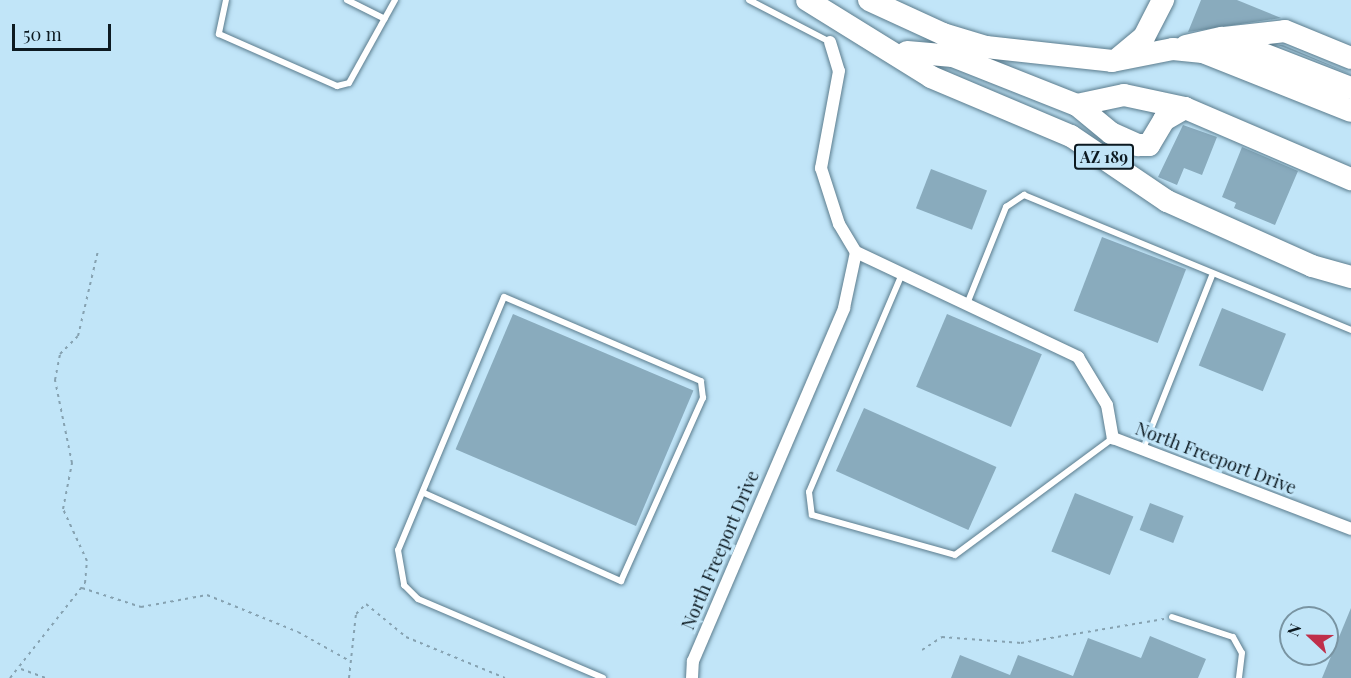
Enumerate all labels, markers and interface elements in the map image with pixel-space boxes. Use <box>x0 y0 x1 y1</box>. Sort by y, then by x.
scale bar <box>15 12 114 50</box>
text: 50 m <box>23 22 62 46</box>
road number: AZ 189 <box>1074 144 1134 170</box>
street label: North Freeport Drive <box>1132 417 1300 499</box>
street label: North Freeport Drive <box>677 467 763 633</box>
north arrow <box>1279 606 1339 666</box>
text: N <box>1282 621 1306 639</box>

